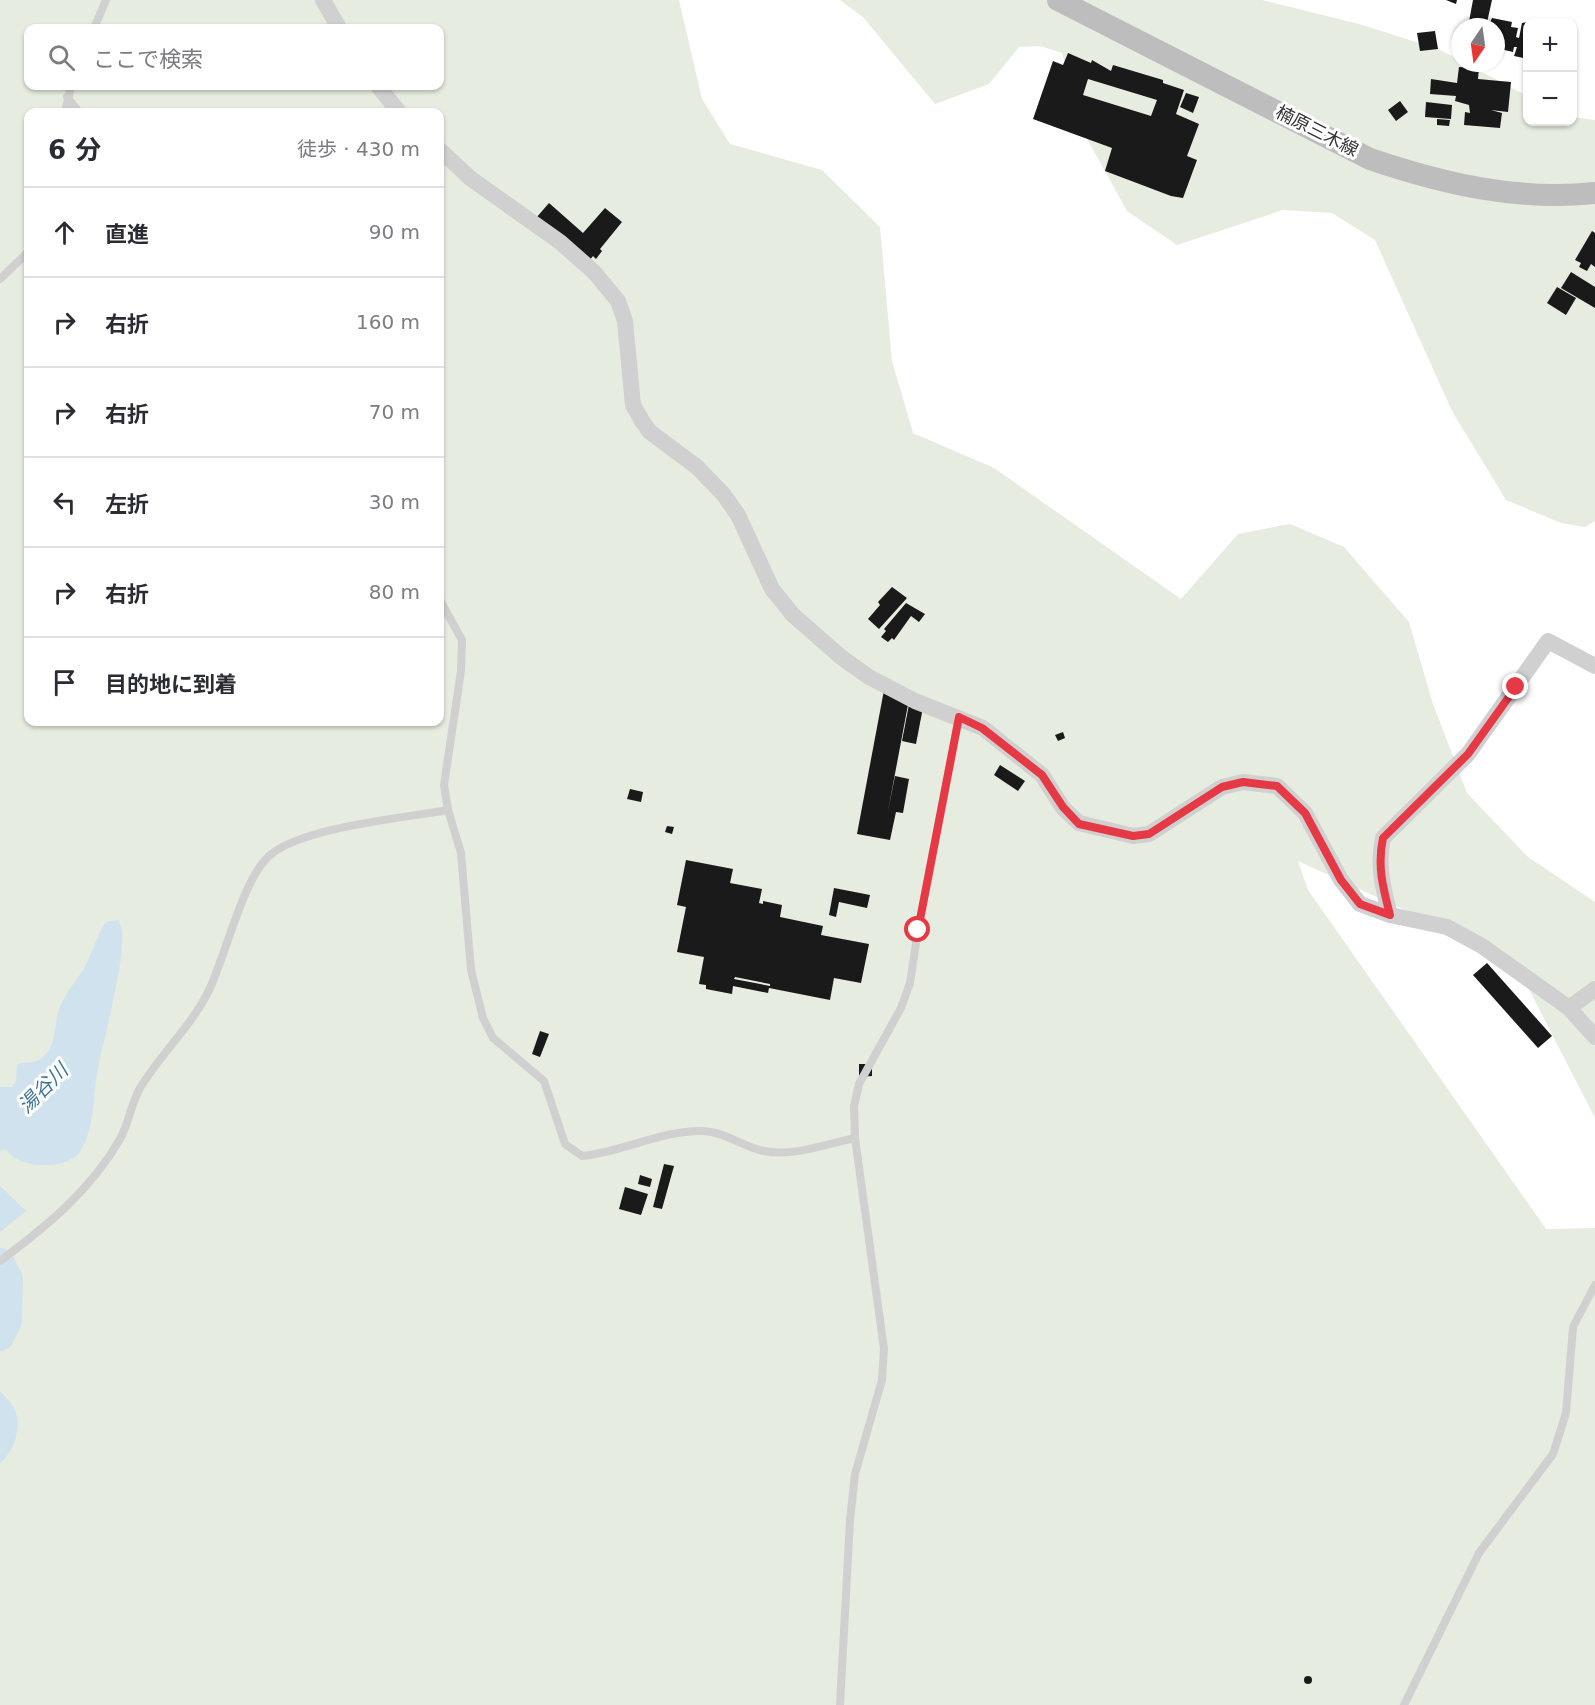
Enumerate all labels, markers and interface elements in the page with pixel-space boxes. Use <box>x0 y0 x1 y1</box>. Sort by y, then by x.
north arrow <box>1451 18 1505 72</box>
map controls <box>1523 18 1577 126</box>
button: + <box>1523 18 1577 72</box>
search box <box>24 24 444 90</box>
icon: search <box>45 41 78 74</box>
text: ここで検索 <box>93 47 203 72</box>
button: − <box>1523 72 1577 126</box>
street label: 楠原三木線 <box>1272 101 1362 160</box>
text: 6 分 <box>48 135 101 165</box>
text: 徒歩 · 430 m <box>297 137 420 161</box>
icon: ahead <box>48 216 81 249</box>
text: 90 m <box>369 220 420 244</box>
text: 直進 <box>105 222 149 247</box>
icon: right <box>48 306 81 339</box>
text: 160 m <box>356 310 420 334</box>
text: 右折 <box>105 312 149 337</box>
icon: right <box>48 396 81 429</box>
text: 70 m <box>369 400 420 424</box>
text: 右折 <box>105 402 149 427</box>
icon: left <box>48 486 81 519</box>
text: 30 m <box>369 490 420 514</box>
text: 左折 <box>105 492 149 517</box>
icon: right <box>48 576 81 609</box>
text: 80 m <box>369 580 420 604</box>
text: 右折 <box>105 582 149 607</box>
icon: arrive <box>48 666 81 699</box>
text: 目的地に到着 <box>105 672 237 697</box>
route end <box>1502 673 1528 699</box>
route start <box>904 916 930 942</box>
water label: 湯谷川 <box>13 1057 74 1118</box>

